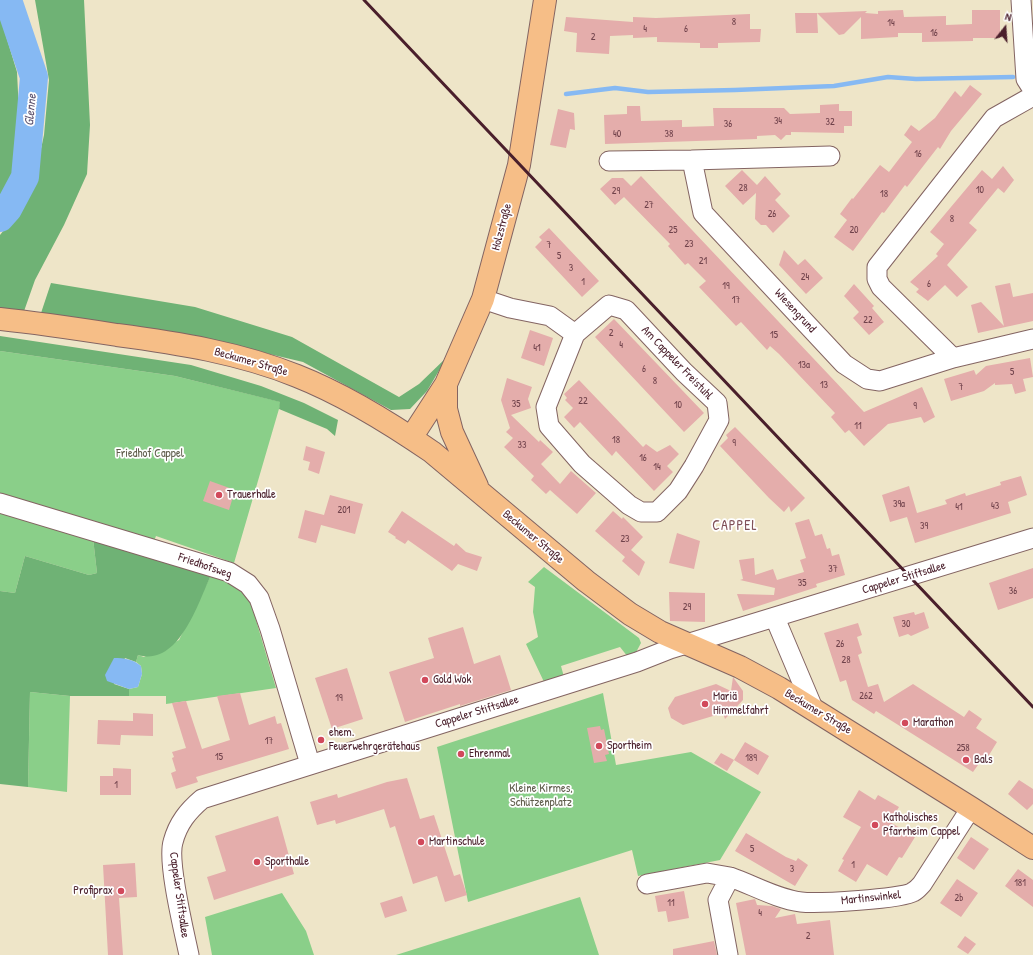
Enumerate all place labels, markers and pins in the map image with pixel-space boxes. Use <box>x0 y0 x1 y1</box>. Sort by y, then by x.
place label: Trauerhalle <box>227 488 276 502</box>
marker: Trauerhalle <box>214 490 224 500</box>
place label: Gold Wok <box>433 673 471 687</box>
marker: Gold Wok <box>420 675 430 685</box>
place label: Mariä Himmelfahrt <box>713 690 768 718</box>
marker: Mariä Himmelfahrt <box>700 699 710 709</box>
place label: Marathon <box>913 716 954 730</box>
marker: Marathon <box>900 718 910 728</box>
place label: ehem. Feuerwehrgerätehaus <box>329 726 420 754</box>
marker: ehem. Feuerwehrgerätehaus <box>316 735 326 745</box>
place label: Sportheim <box>607 739 652 753</box>
marker: Sportheim <box>594 741 604 751</box>
place label: Ehrenmal <box>469 747 510 761</box>
marker: Ehrenmal <box>456 749 466 759</box>
place label: Bals <box>974 753 993 767</box>
marker: Bals <box>961 755 971 765</box>
place label: Katholisches Pfarrheim Cappel <box>883 811 960 839</box>
marker: Katholisches Pfarrheim Cappel <box>870 820 880 830</box>
place label: Martinschule <box>429 835 485 849</box>
marker: Martinschule <box>416 837 426 847</box>
place label: Sporthalle <box>265 855 309 869</box>
marker: Sporthalle <box>252 857 262 867</box>
place label: Profiprax <box>73 884 113 898</box>
marker: Profiprax <box>116 886 126 896</box>

